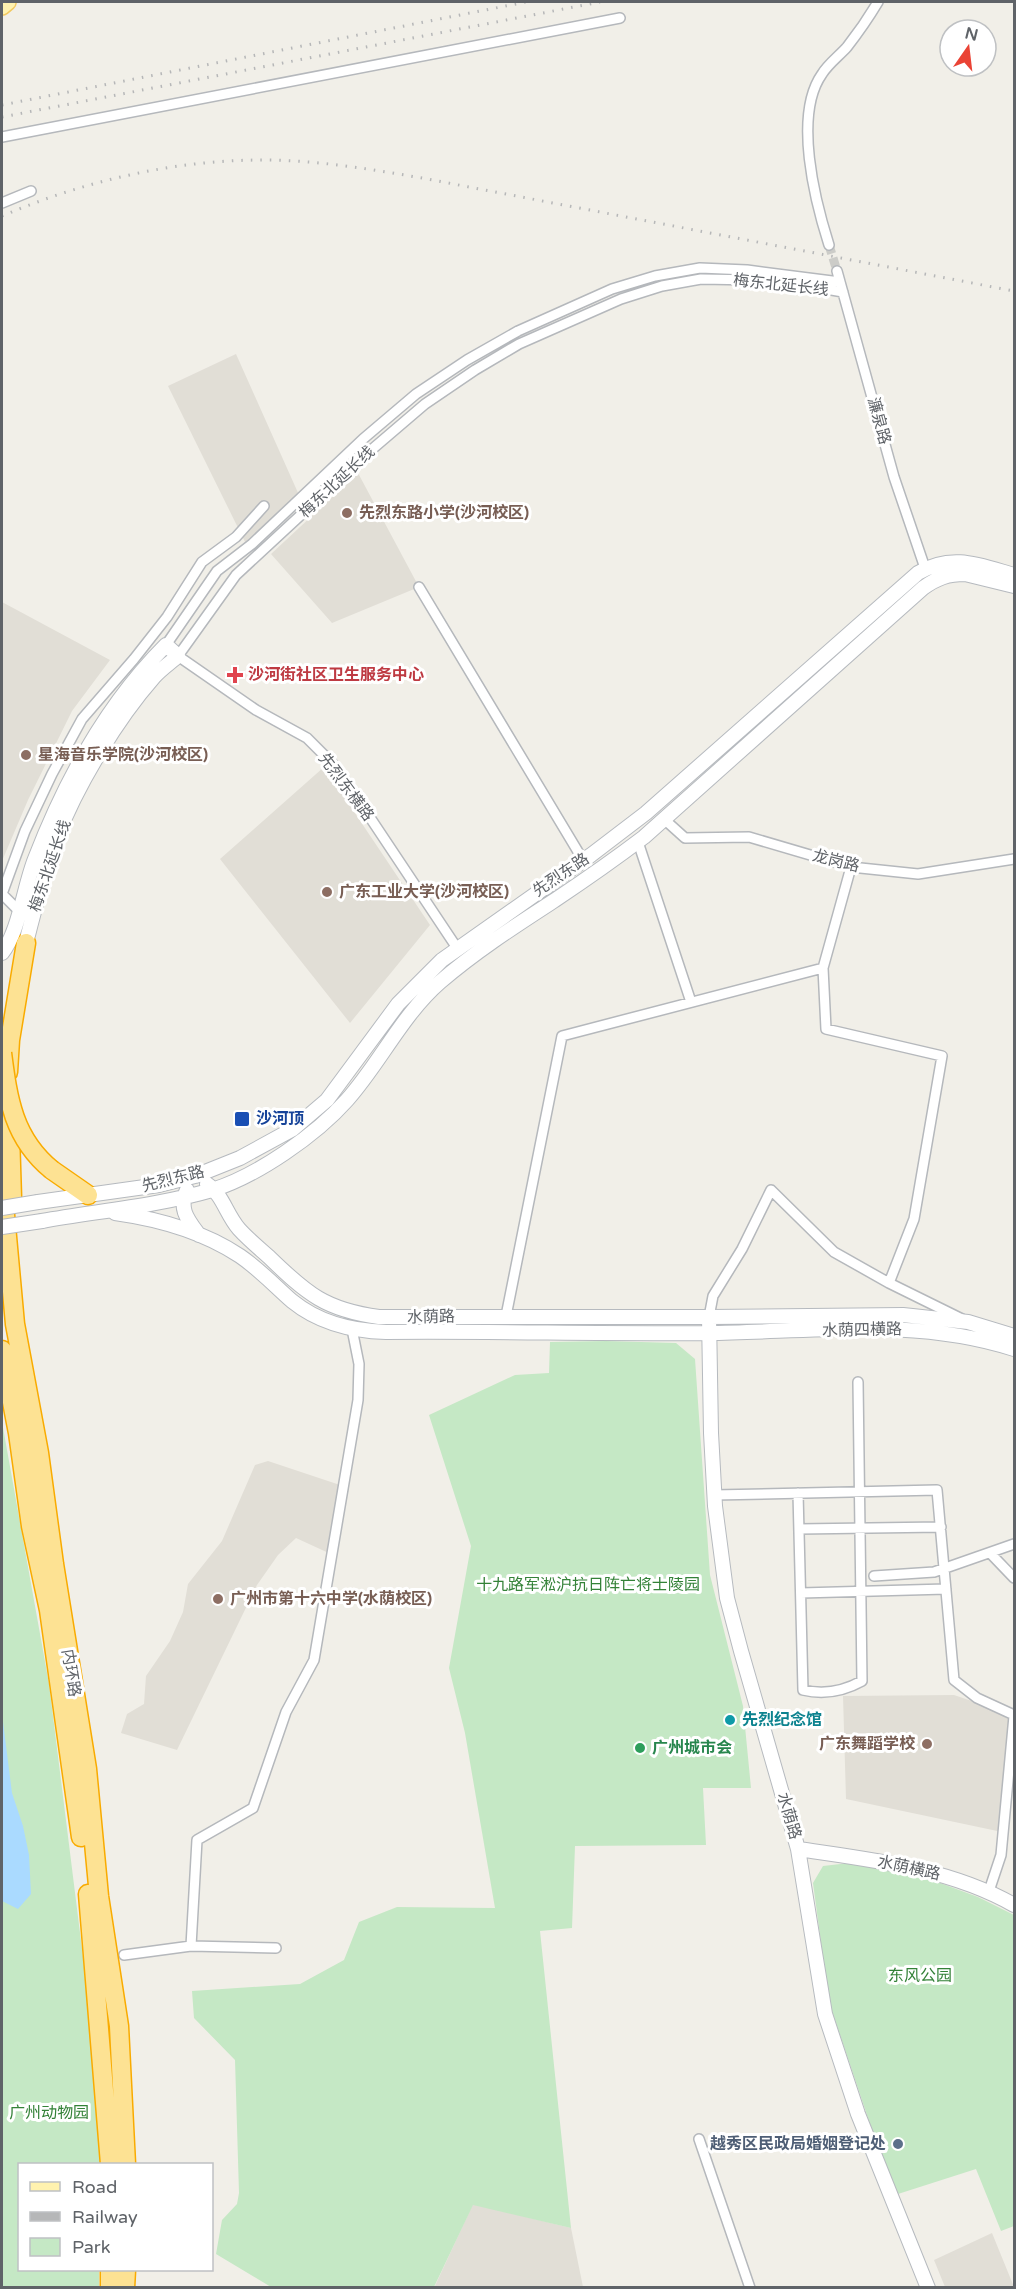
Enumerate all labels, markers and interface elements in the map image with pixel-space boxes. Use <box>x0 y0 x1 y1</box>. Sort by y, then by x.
north arrow <box>938 18 998 78</box>
text: N <box>963 23 980 46</box>
street label: 梅东北延长线 <box>732 270 830 300</box>
street label: 濂泉路 <box>863 395 895 447</box>
street label: 梅东北延长线 <box>295 442 379 522</box>
place label: 先烈东路小学(沙河校区) <box>359 503 529 523</box>
marker: 先烈东路小学(沙河校区) <box>340 506 354 520</box>
place label: 沙河街社区卫生服务中心 <box>248 665 424 685</box>
marker: 沙河街社区卫生服务中心 <box>226 666 244 684</box>
place label: 星海音乐学院(沙河校区) <box>38 745 208 765</box>
marker: 星海音乐学院(沙河校区) <box>19 748 33 762</box>
street label: 先烈东横路 <box>314 749 378 825</box>
street label: 梅东北延长线 <box>25 817 75 915</box>
street label: 龙岗路 <box>810 845 862 877</box>
street label: 先烈东路 <box>529 849 593 901</box>
place label: 广东工业大学(沙河校区) <box>339 882 509 902</box>
marker: 广东工业大学(沙河校区) <box>320 885 334 899</box>
place label: 沙河顶 <box>256 1109 304 1129</box>
marker: 沙河顶 <box>233 1110 251 1128</box>
street label: 先烈东路 <box>140 1162 206 1196</box>
street label: 水荫路 <box>407 1307 455 1327</box>
street label: 水荫四横路 <box>822 1319 902 1341</box>
park label: 十九路军淞沪抗日阵亡将士陵园 <box>476 1575 700 1595</box>
place label: 广州市第十六中学(水荫校区) <box>230 1589 432 1609</box>
marker: 广州市第十六中学(水荫校区) <box>211 1592 225 1606</box>
street label: 内环路 <box>57 1648 85 1698</box>
place label: 先烈纪念馆 <box>742 1710 822 1730</box>
marker: 先烈纪念馆 <box>723 1713 737 1727</box>
place label: 广东舞蹈学校 <box>819 1734 916 1754</box>
marker: 广东舞蹈学校 <box>920 1737 934 1751</box>
place label: 广州城市会 <box>652 1738 732 1758</box>
marker: 广州城市会 <box>633 1741 647 1755</box>
street label: 水荫路 <box>773 1790 805 1842</box>
street label: 水荫横路 <box>876 1852 942 1884</box>
park label: 东风公园 <box>888 1966 952 1986</box>
park label: 广州动物园 <box>9 2103 89 2123</box>
place label: 越秀区民政局婚姻登记处 <box>710 2134 886 2154</box>
marker: 越秀区民政局婚姻登记处 <box>891 2137 905 2151</box>
legend <box>18 2163 213 2271</box>
text: Road <box>72 2176 117 2198</box>
text: Railway <box>72 2206 138 2228</box>
text: Park <box>72 2236 111 2258</box>

